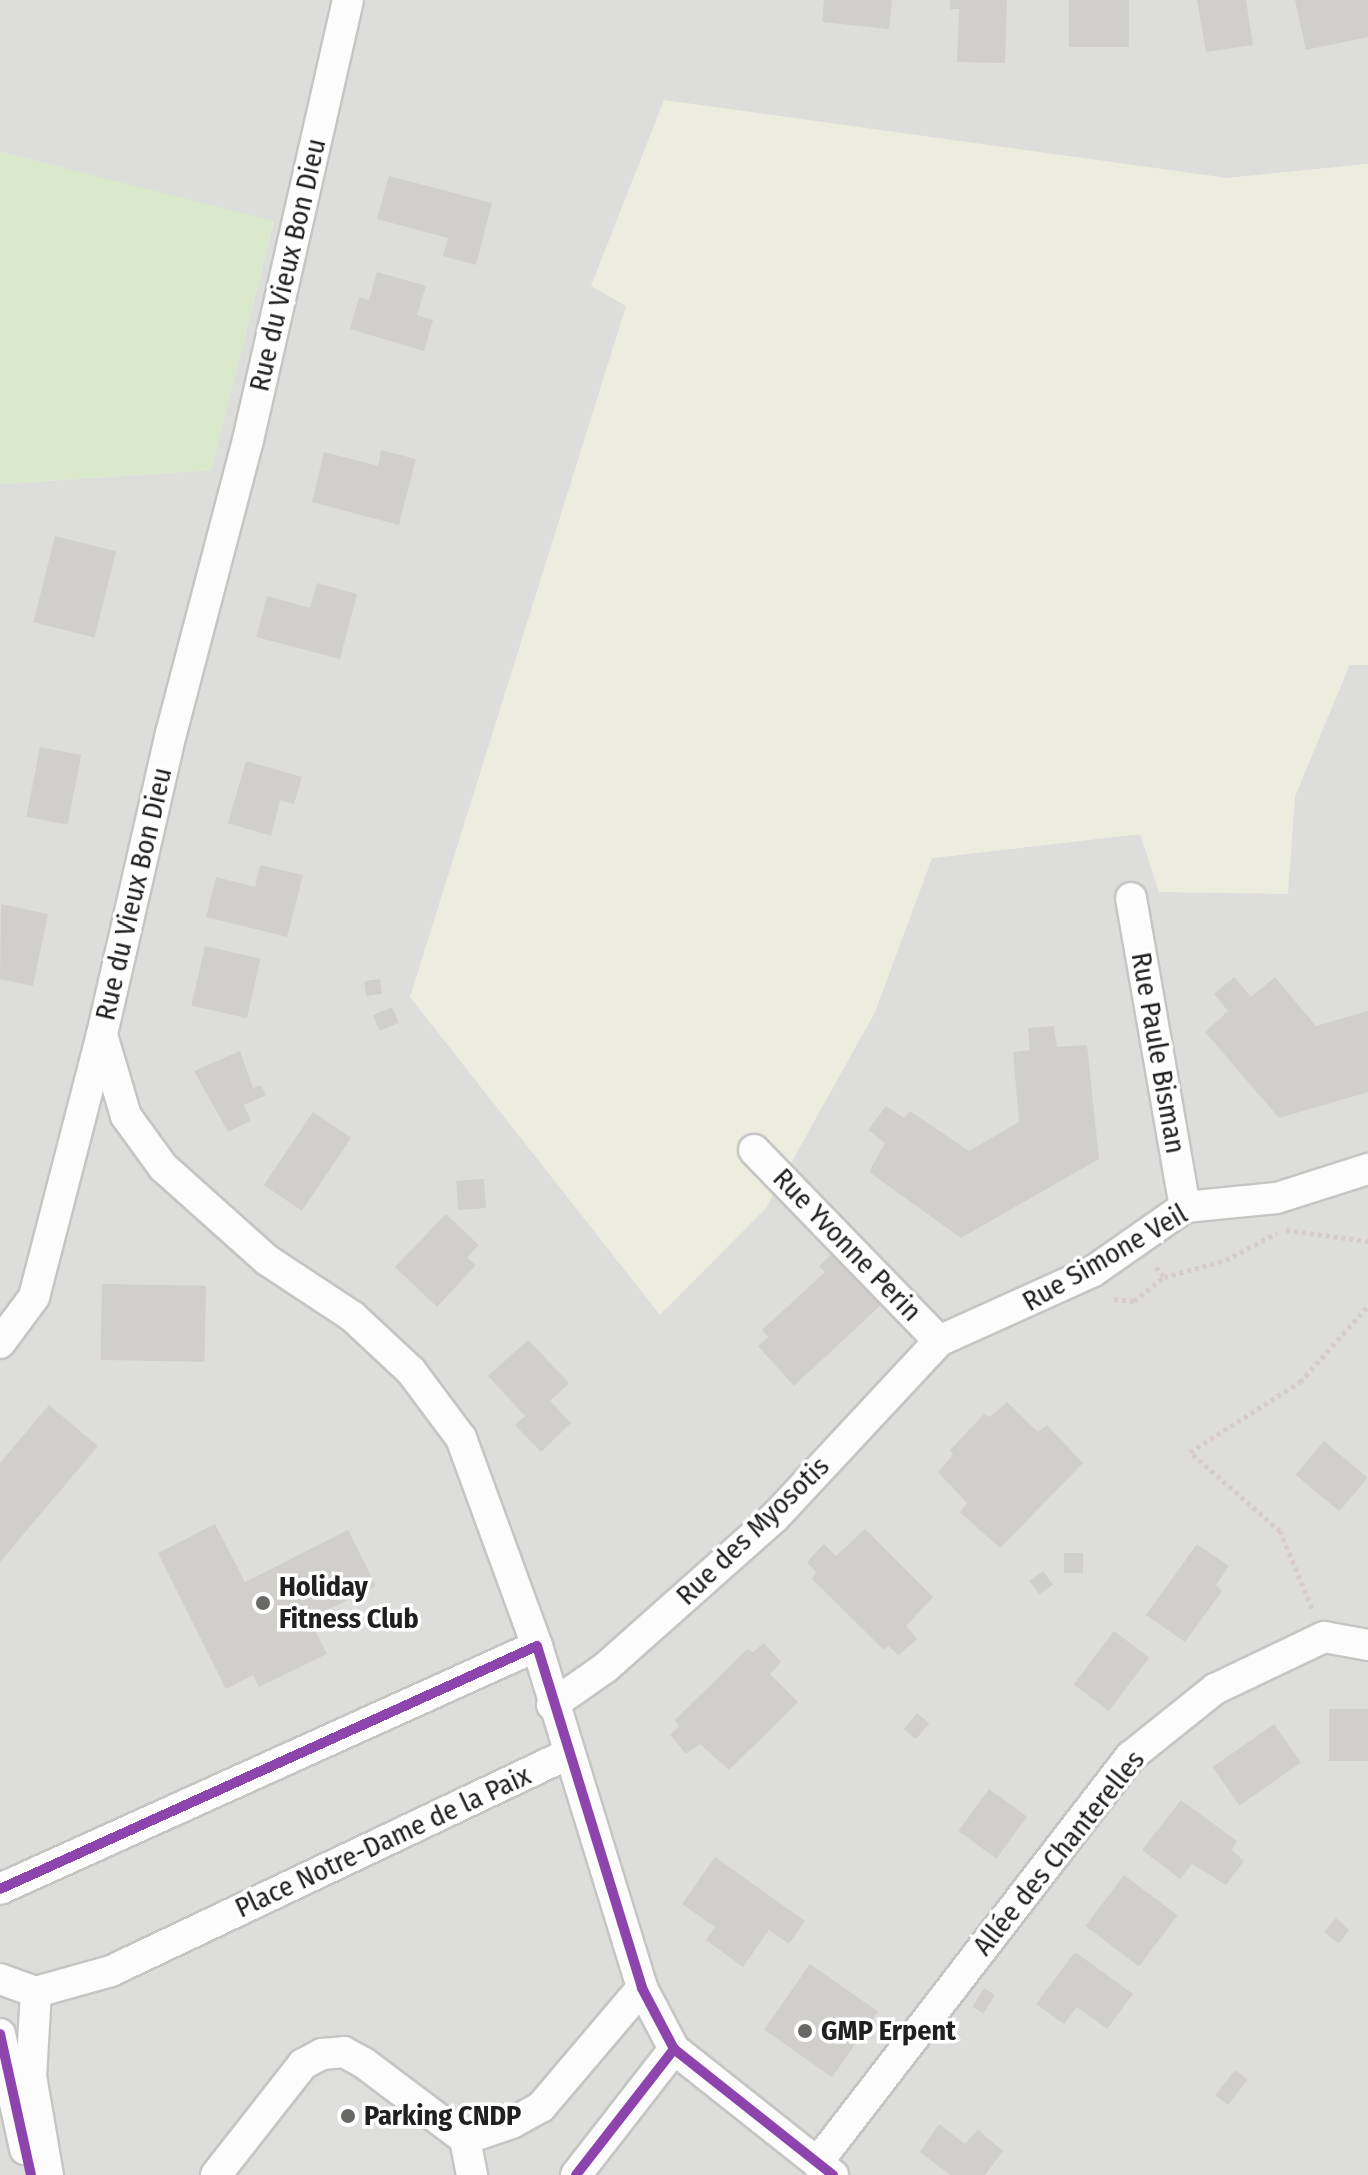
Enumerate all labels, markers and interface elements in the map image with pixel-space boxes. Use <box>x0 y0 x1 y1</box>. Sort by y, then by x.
street label: Rue du Vieux Bon Dieu <box>243 135 333 395</box>
street label: Rue du Vieux Bon Dieu <box>89 764 179 1024</box>
street label: Rue Paule Bisman <box>1124 950 1192 1156</box>
street label: Rue Yvonne Perin <box>766 1162 928 1328</box>
street label: Rue Simone Veil <box>1017 1197 1193 1319</box>
street label: Rue des Myosotis <box>670 1450 836 1612</box>
place label: Holiday Fitness Club <box>279 1570 419 1636</box>
marker: Holiday Fitness Club <box>254 1594 272 1612</box>
street label: Allée des Chanterelles <box>966 1744 1152 1962</box>
street label: Place Notre-Dame de la Paix <box>230 1759 536 1925</box>
place label: GMP Erpent <box>821 2014 956 2048</box>
marker: GMP Erpent <box>796 2022 814 2040</box>
place label: Parking CNDP <box>364 2099 521 2133</box>
marker: Parking CNDP <box>339 2107 357 2125</box>

